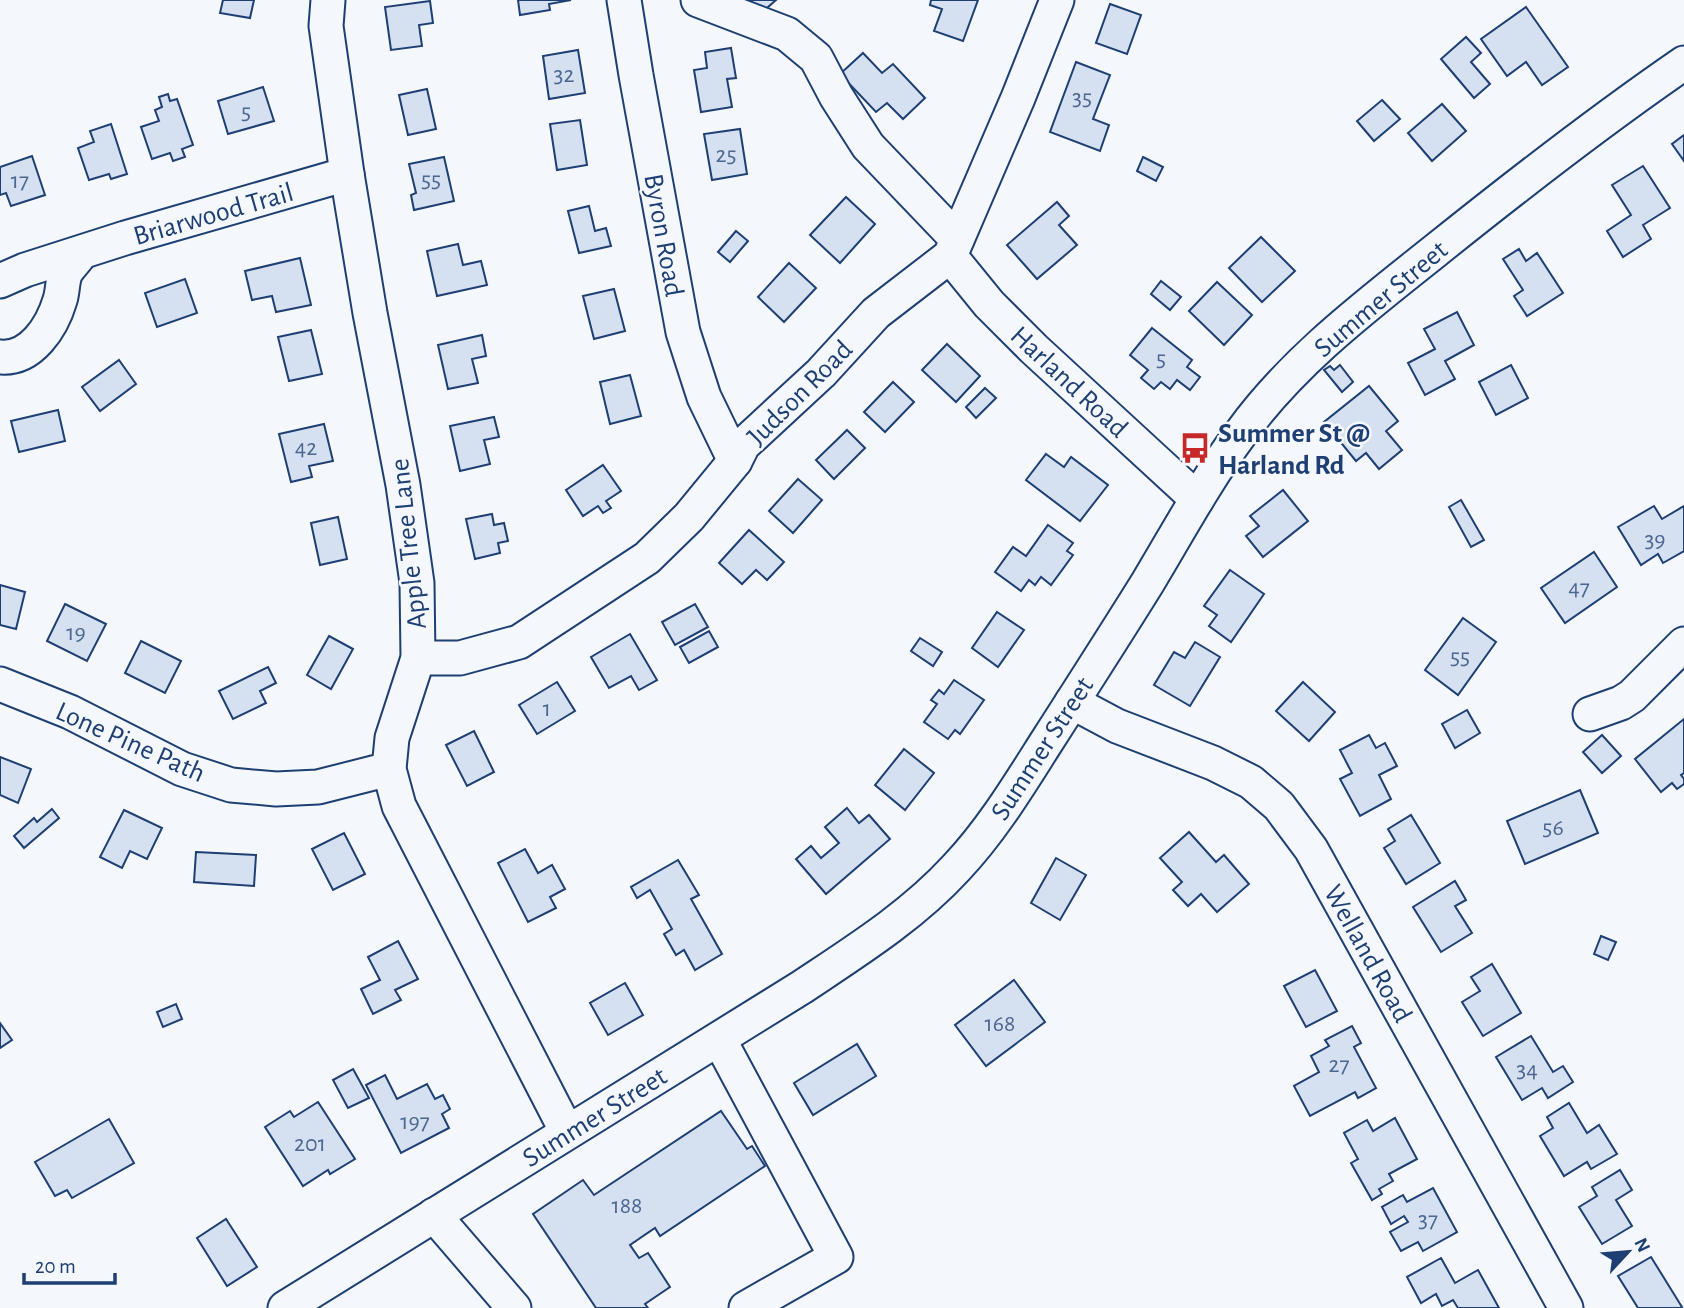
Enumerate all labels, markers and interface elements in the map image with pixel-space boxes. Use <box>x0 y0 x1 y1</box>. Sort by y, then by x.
house number: 32 <box>554 63 574 87</box>
house number: 35 <box>1072 86 1092 110</box>
house number: 5 <box>241 100 251 124</box>
house number: 25 <box>716 143 736 167</box>
house number: 55 <box>421 168 441 192</box>
house number: 17 <box>11 169 29 193</box>
street label: Byron Road <box>638 172 688 299</box>
street label: Briarwood Trail <box>130 179 297 251</box>
street label: Summer Street <box>1309 236 1453 363</box>
street label: Harland Road <box>1005 321 1133 444</box>
street label: Judson Road <box>743 336 858 451</box>
house number: 5 <box>1156 347 1166 371</box>
place label: Summer St @ Harland Rd <box>1218 420 1370 480</box>
bus stop icon: Summer St @ Harland Rd <box>1178 431 1212 465</box>
house number: 42 <box>295 436 317 460</box>
street label: Apple Tree Lane <box>386 457 432 631</box>
house number: 39 <box>1644 528 1666 552</box>
house number: 47 <box>1568 576 1590 600</box>
house number: 19 <box>66 621 86 645</box>
house number: 55 <box>1450 645 1470 669</box>
street label: Summer Street <box>986 673 1099 826</box>
street label: Lone Pine Path <box>51 697 209 788</box>
house number: 1 <box>543 697 551 721</box>
house number: 56 <box>1542 816 1564 840</box>
street label: Welland Road <box>1318 881 1416 1027</box>
house number: 168 <box>985 1012 1015 1036</box>
house number: 27 <box>1329 1053 1349 1077</box>
house number: 34 <box>1516 1058 1538 1082</box>
street label: Summer Street <box>518 1062 672 1173</box>
house number: 197 <box>400 1110 430 1134</box>
house number: 201 <box>294 1132 326 1156</box>
house number: 188 <box>611 1194 643 1218</box>
house number: 37 <box>1418 1208 1438 1232</box>
north arrow <box>1593 1217 1663 1287</box>
text: N <box>1630 1235 1653 1255</box>
scale bar <box>24 1242 116 1286</box>
text: 20 m <box>35 1256 76 1277</box>

